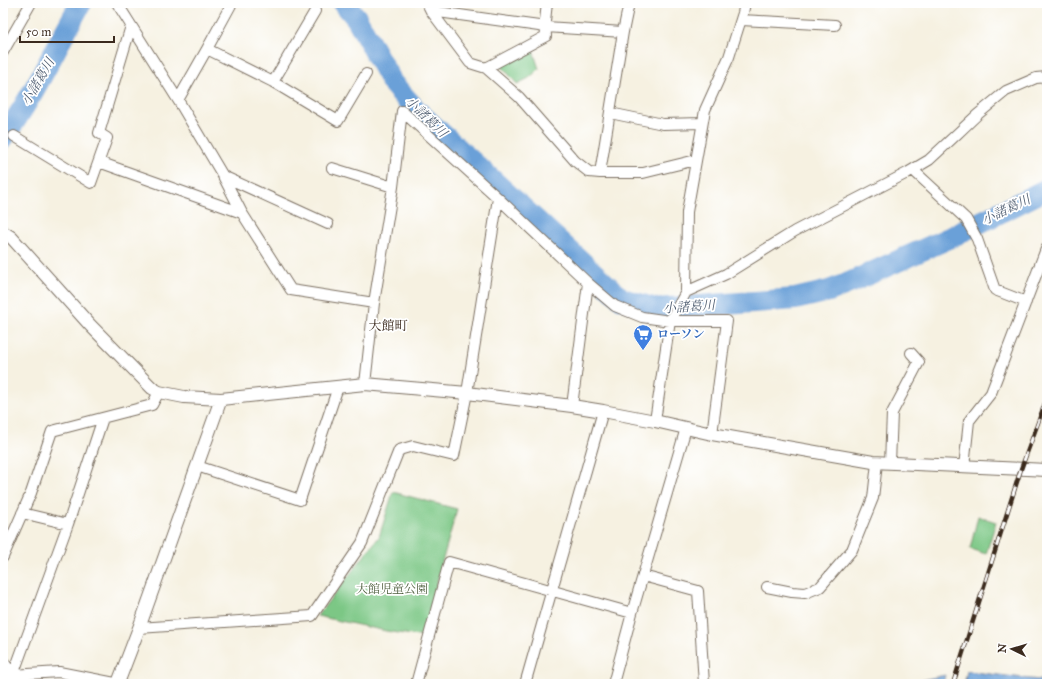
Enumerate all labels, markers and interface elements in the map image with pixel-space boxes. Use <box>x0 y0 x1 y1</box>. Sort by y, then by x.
scale bar <box>20 18 114 44</box>
text: 50 m <box>26 25 51 39</box>
water label: 小諸葛川 <box>18 54 59 109</box>
water label: 小諸葛川 <box>402 93 452 142</box>
water label: 小諸葛川 <box>979 191 1035 229</box>
water label: 小諸葛川 <box>662 297 717 317</box>
district label: 大館町 <box>368 318 408 334</box>
supermarket icon: ローソン <box>632 323 654 351</box>
place label: ローソン <box>657 327 705 341</box>
park label: 大館児童公園 <box>356 582 428 596</box>
north arrow <box>992 629 1032 669</box>
text: N <box>996 642 1009 653</box>

